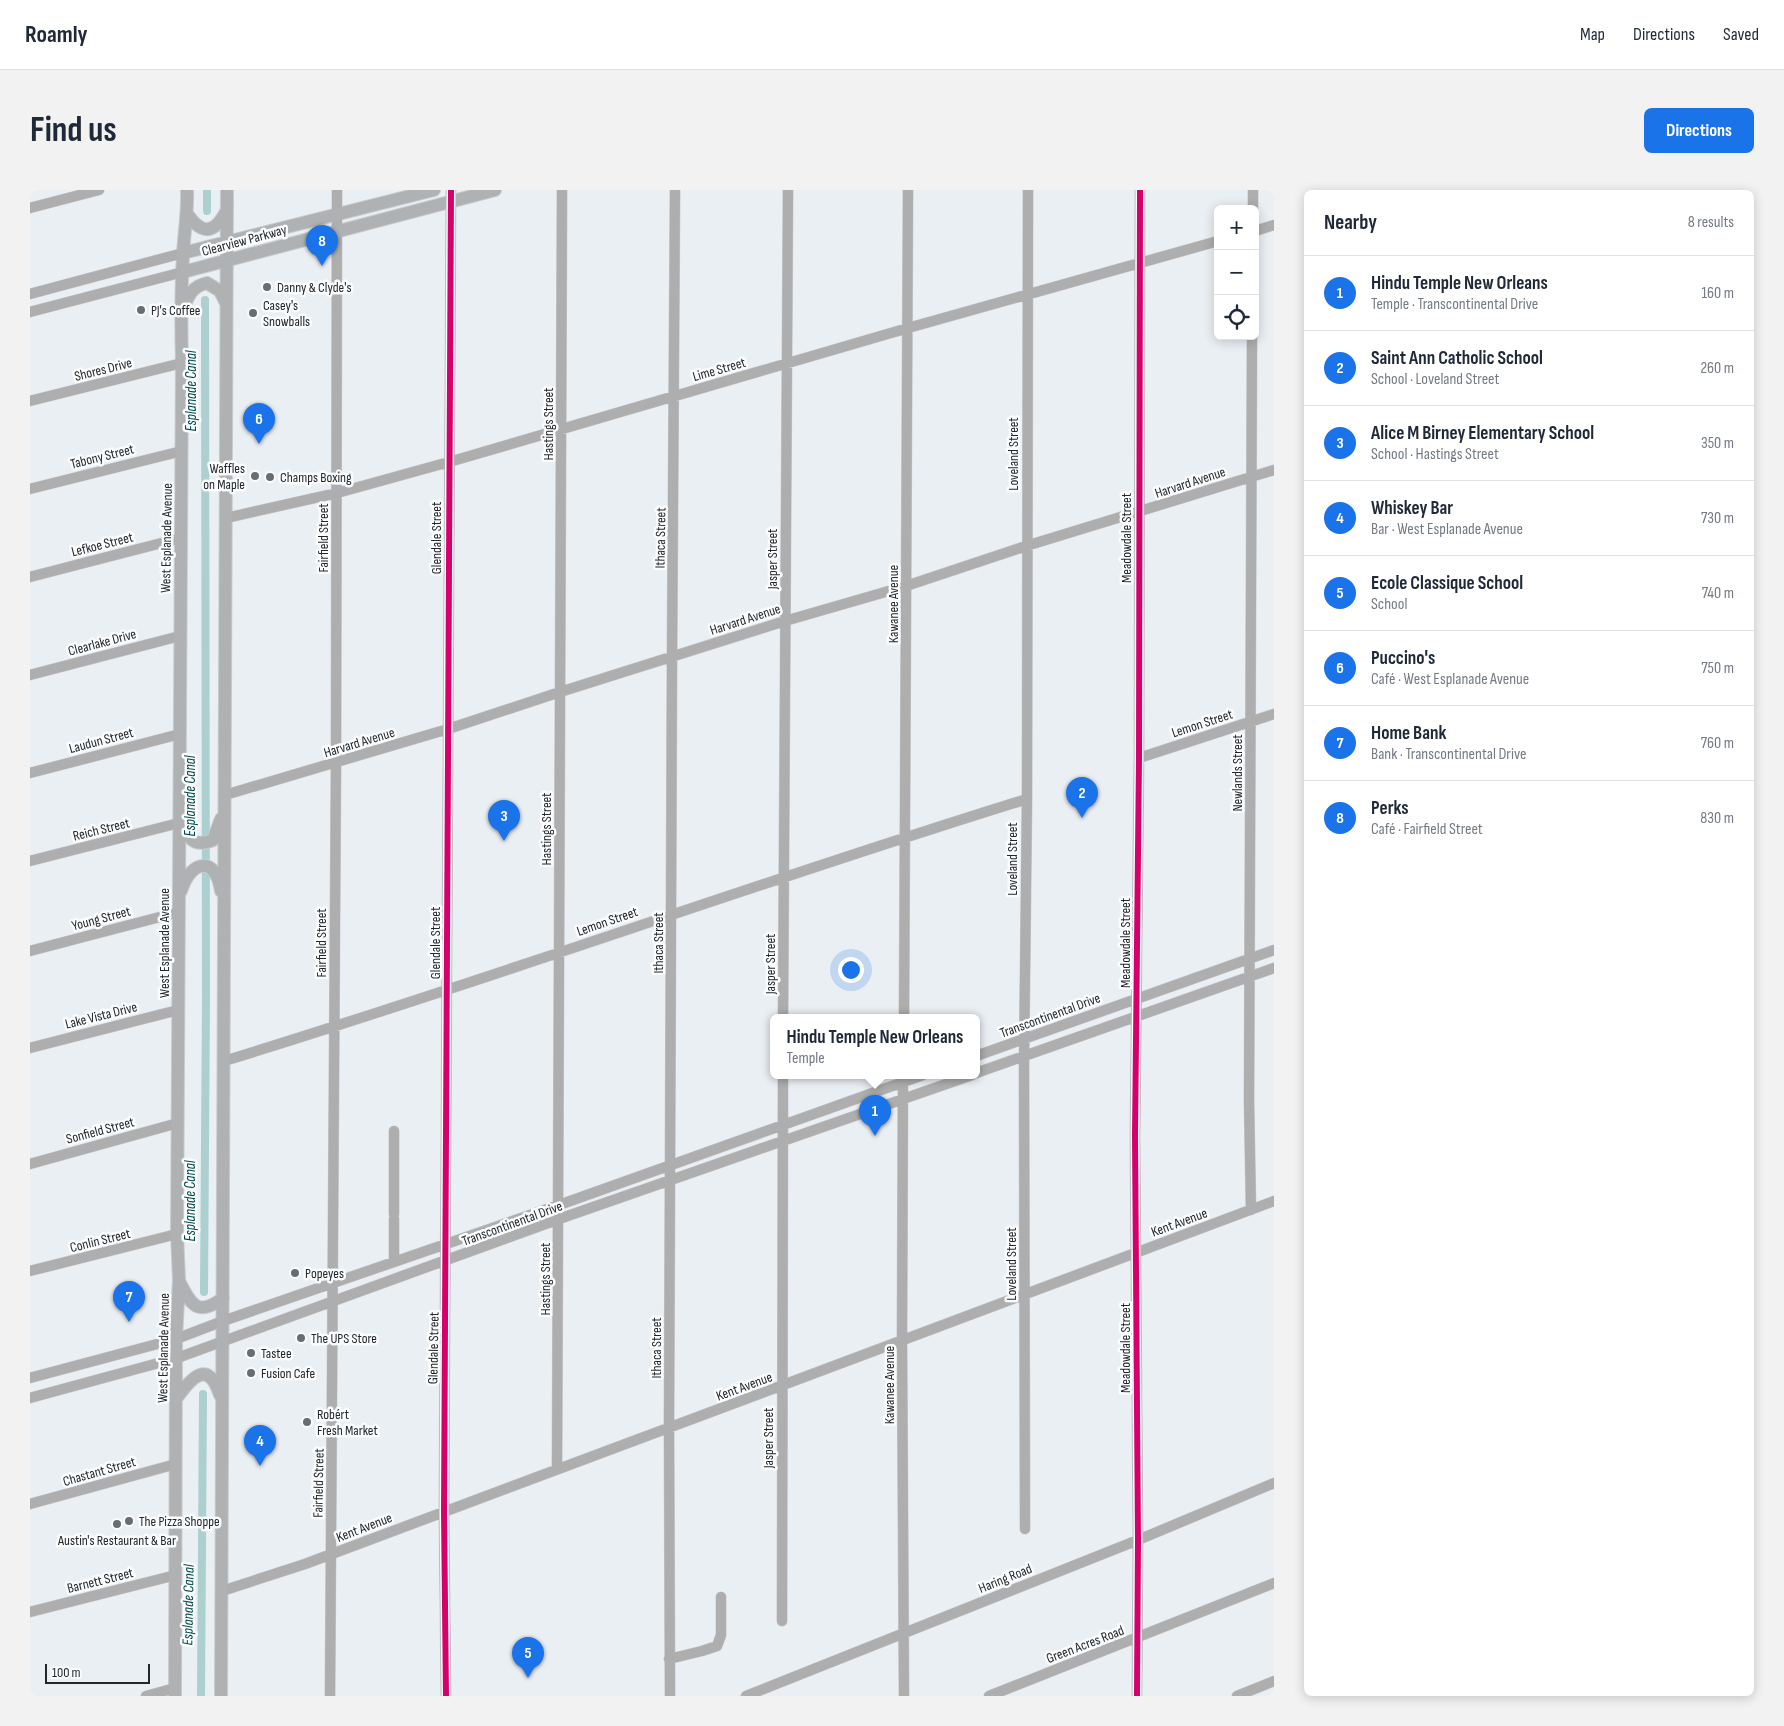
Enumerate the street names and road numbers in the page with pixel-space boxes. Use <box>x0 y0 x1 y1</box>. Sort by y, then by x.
street label: Clearview Parkway <box>200 221 289 260</box>
street label: Shores Drive <box>72 354 134 385</box>
street label: Lime Street <box>691 354 748 385</box>
street label: Hastings Street <box>540 388 557 460</box>
street label: Loveland Street <box>1005 417 1022 491</box>
street label: Tabony Street <box>69 440 136 473</box>
street label: Harvard Avenue <box>1153 463 1228 502</box>
street label: West Esplanade Avenue <box>157 483 176 593</box>
street label: Meadowdale Street <box>1118 493 1135 583</box>
street label: Glendale Street <box>428 502 445 574</box>
street label: Fairfield Street <box>315 503 332 573</box>
street label: Ithaca Street <box>651 507 670 569</box>
street label: Lefkoe Street <box>69 529 135 560</box>
street label: Jasper Street <box>764 529 781 590</box>
street label: Kawanee Avenue <box>885 565 902 643</box>
street label: Harvard Avenue <box>708 600 783 639</box>
street label: Clearlake Drive <box>66 625 138 660</box>
street label: Lemon Street <box>1169 706 1235 741</box>
street label: Laudun Street <box>67 724 135 757</box>
street label: Harvard Avenue <box>322 724 397 761</box>
street label: Newlands Street <box>1229 734 1246 812</box>
street label: Hastings Street <box>538 793 555 865</box>
street label: Reich Street <box>71 814 131 845</box>
street label: Loveland Street <box>1004 822 1021 896</box>
street label: West Esplanade Avenue <box>156 888 173 998</box>
street label: Meadowdale Street <box>1117 898 1134 988</box>
street label: Young Street <box>70 902 132 934</box>
street label: Lemon Street <box>575 903 640 940</box>
street label: Glendale Street <box>427 907 444 979</box>
street label: Fairfield Street <box>313 908 330 978</box>
street label: Ithaca Street <box>650 912 667 974</box>
street label: Jasper Street <box>762 934 779 995</box>
street label: Transcontinental Drive <box>998 989 1103 1042</box>
street label: Lake Vista Drive <box>63 998 139 1033</box>
street label: Sonfield Street <box>64 1113 136 1148</box>
street label: Transcontinental Drive <box>460 1197 565 1250</box>
street label: Kent Avenue <box>1149 1204 1210 1240</box>
street label: Conlin Street <box>68 1225 132 1256</box>
street label: Loveland Street <box>1003 1227 1020 1301</box>
street label: Hastings Street <box>537 1243 554 1315</box>
street label: West Esplanade Avenue <box>154 1293 173 1403</box>
street label: Meadowdale Street <box>1117 1303 1134 1393</box>
street label: Glendale Street <box>424 1312 443 1384</box>
street label: Ithaca Street <box>648 1317 665 1379</box>
street label: Kawanee Avenue <box>881 1346 898 1424</box>
street label: Kent Avenue <box>714 1368 775 1404</box>
street label: Jasper Street <box>760 1408 777 1469</box>
street label: Fairfield Street <box>309 1448 328 1518</box>
street label: Chastant Street <box>61 1453 137 1490</box>
street label: Kent Avenue <box>334 1509 395 1546</box>
street label: Haring Road <box>976 1560 1035 1597</box>
street label: Barnett Street <box>65 1564 135 1597</box>
street label: Green Acres Road <box>1044 1622 1127 1667</box>

